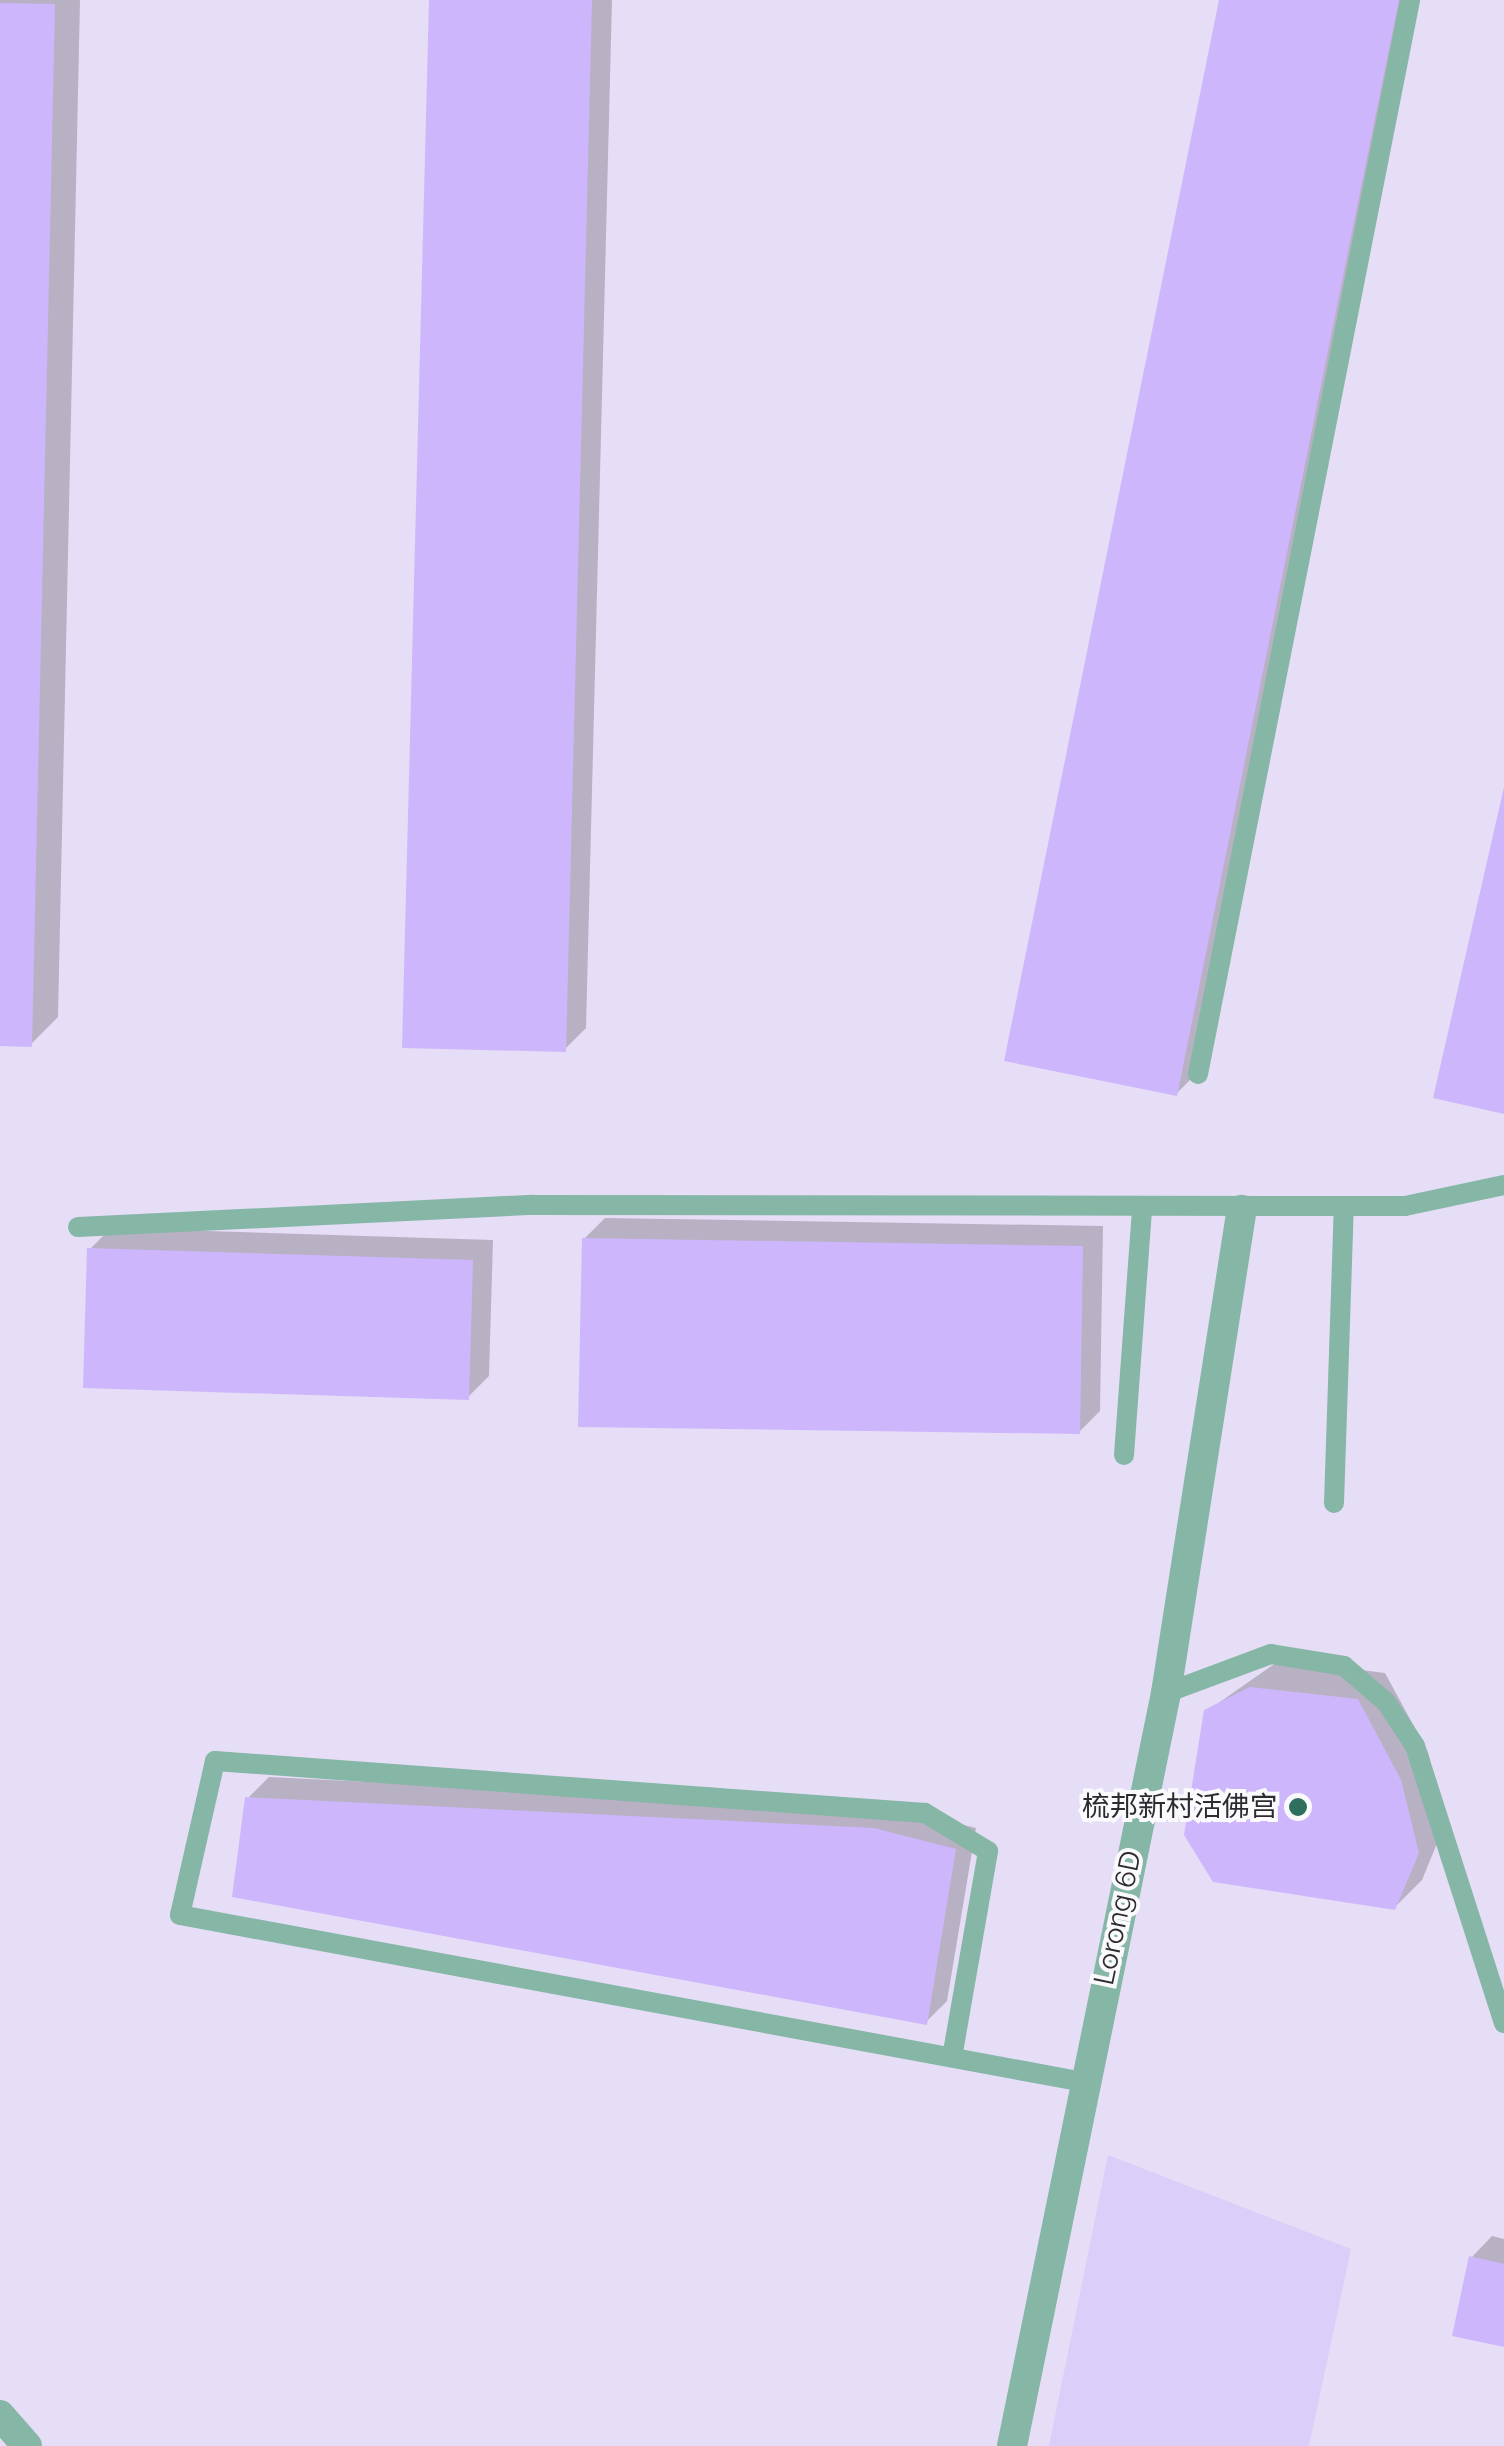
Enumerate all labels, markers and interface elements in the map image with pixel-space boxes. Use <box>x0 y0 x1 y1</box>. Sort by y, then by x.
place label: 梳邦新村活佛宫 <box>1082 1790 1278 1824</box>
marker: 梳邦新村活佛宫 <box>1287 1796 1309 1818</box>
street label: Lorong 6D <box>1087 1848 1149 1988</box>

